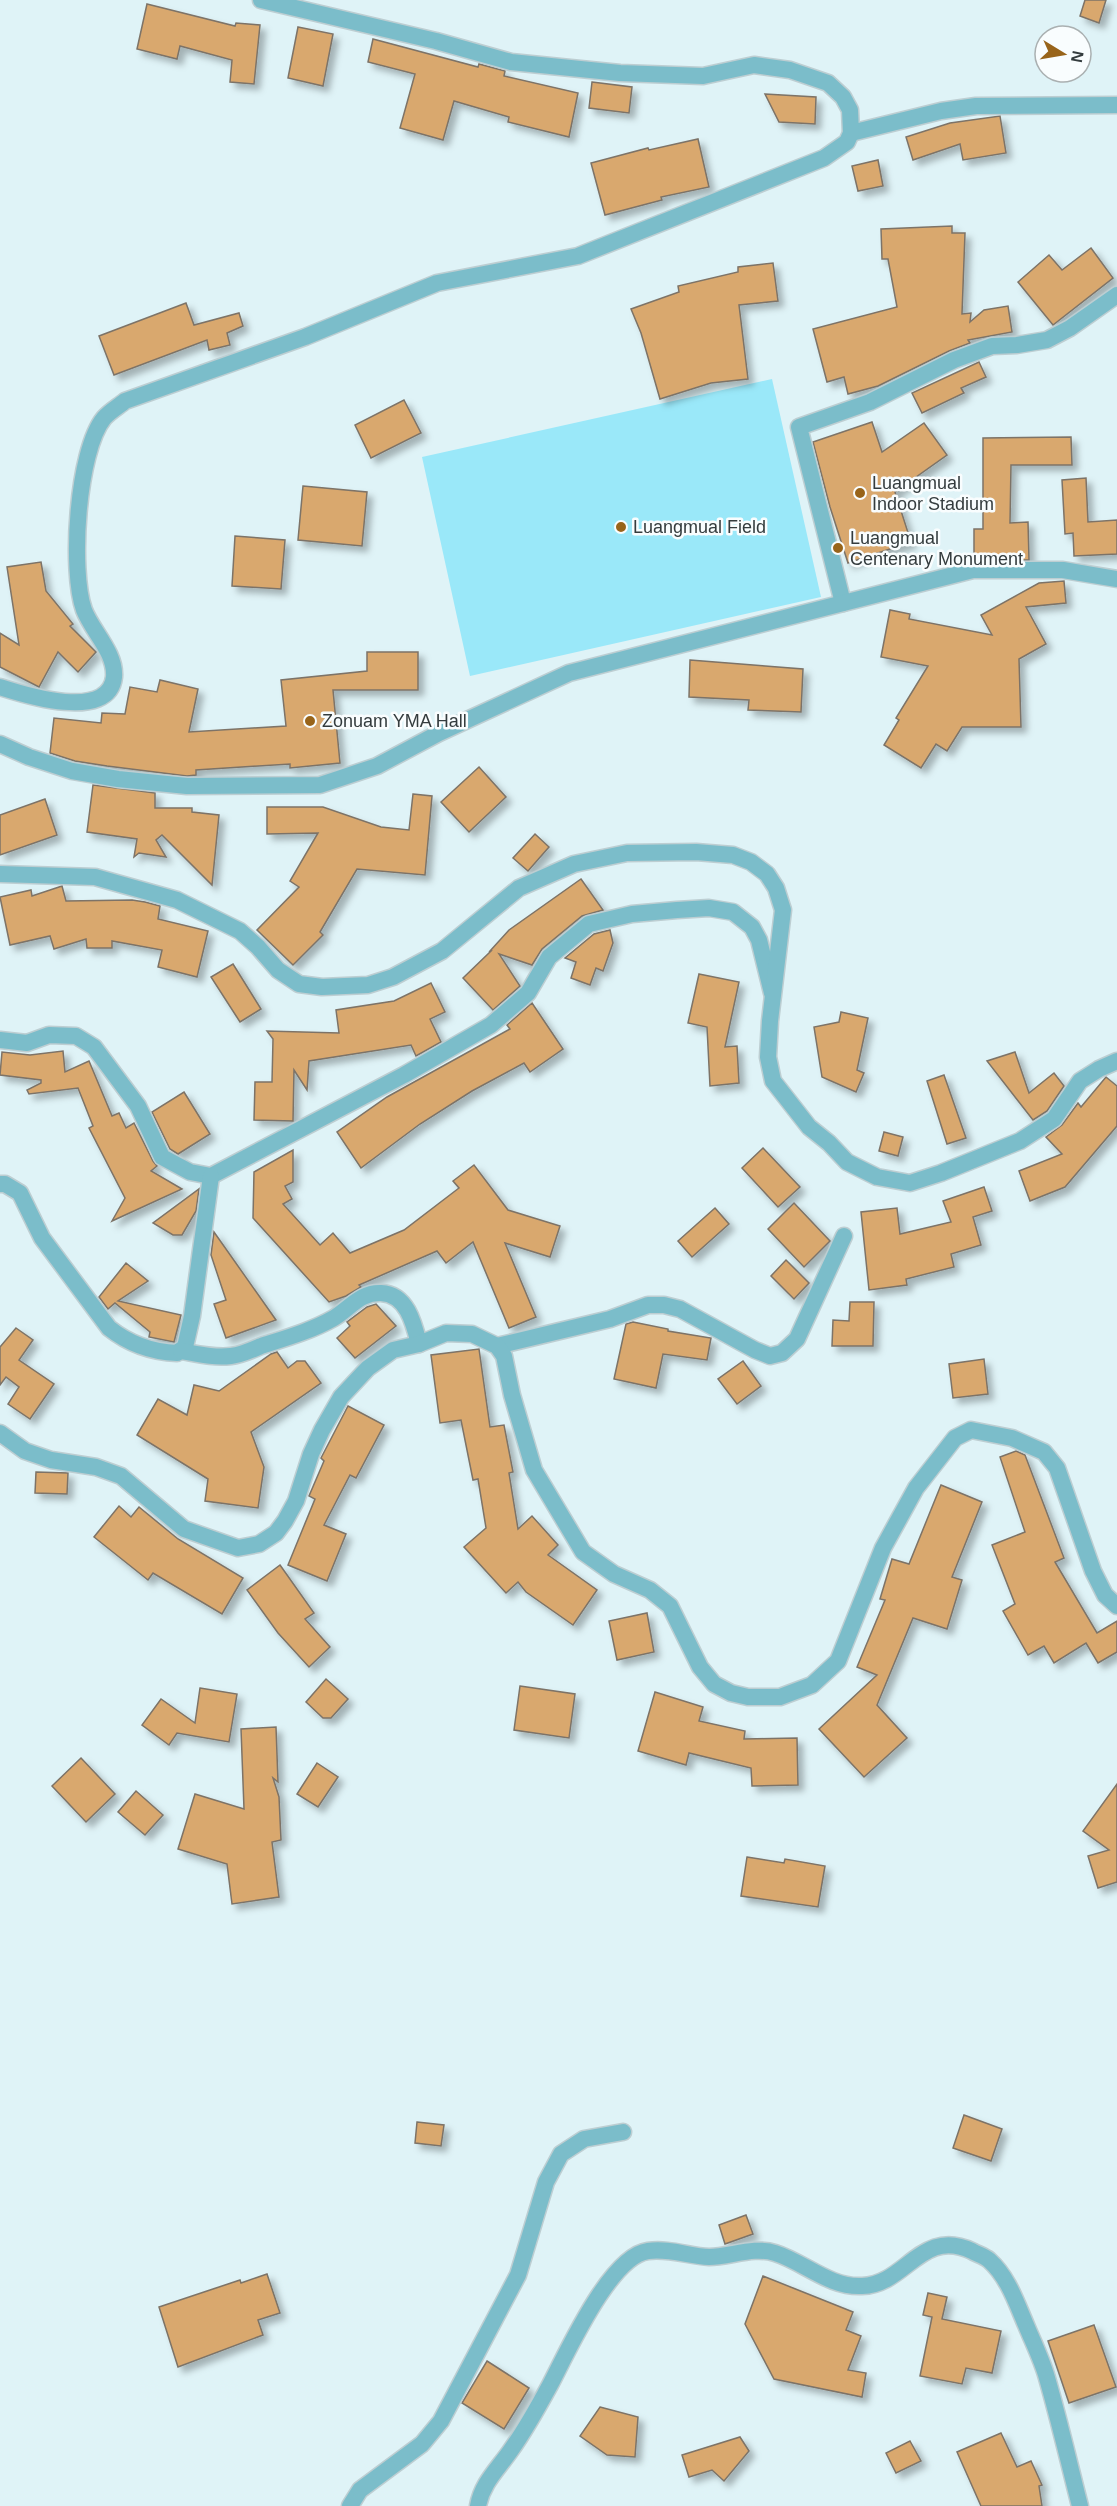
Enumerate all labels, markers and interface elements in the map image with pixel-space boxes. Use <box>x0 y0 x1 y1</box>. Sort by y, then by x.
north arrow <box>1033 24 1093 84</box>
text: N <box>1068 49 1087 64</box>
place label: Luangmual Indoor Stadium <box>872 473 994 514</box>
marker: Luangmual Indoor Stadium <box>853 486 867 500</box>
place label: Luangmual Field <box>633 517 766 537</box>
marker: Luangmual Field <box>614 520 628 534</box>
place label: Luangmual Centenary Monument <box>850 528 1023 569</box>
marker: Luangmual Centenary Monument <box>831 541 845 555</box>
place label: Zonuam YMA Hall <box>322 711 467 731</box>
marker: Zonuam YMA Hall <box>303 714 317 728</box>

